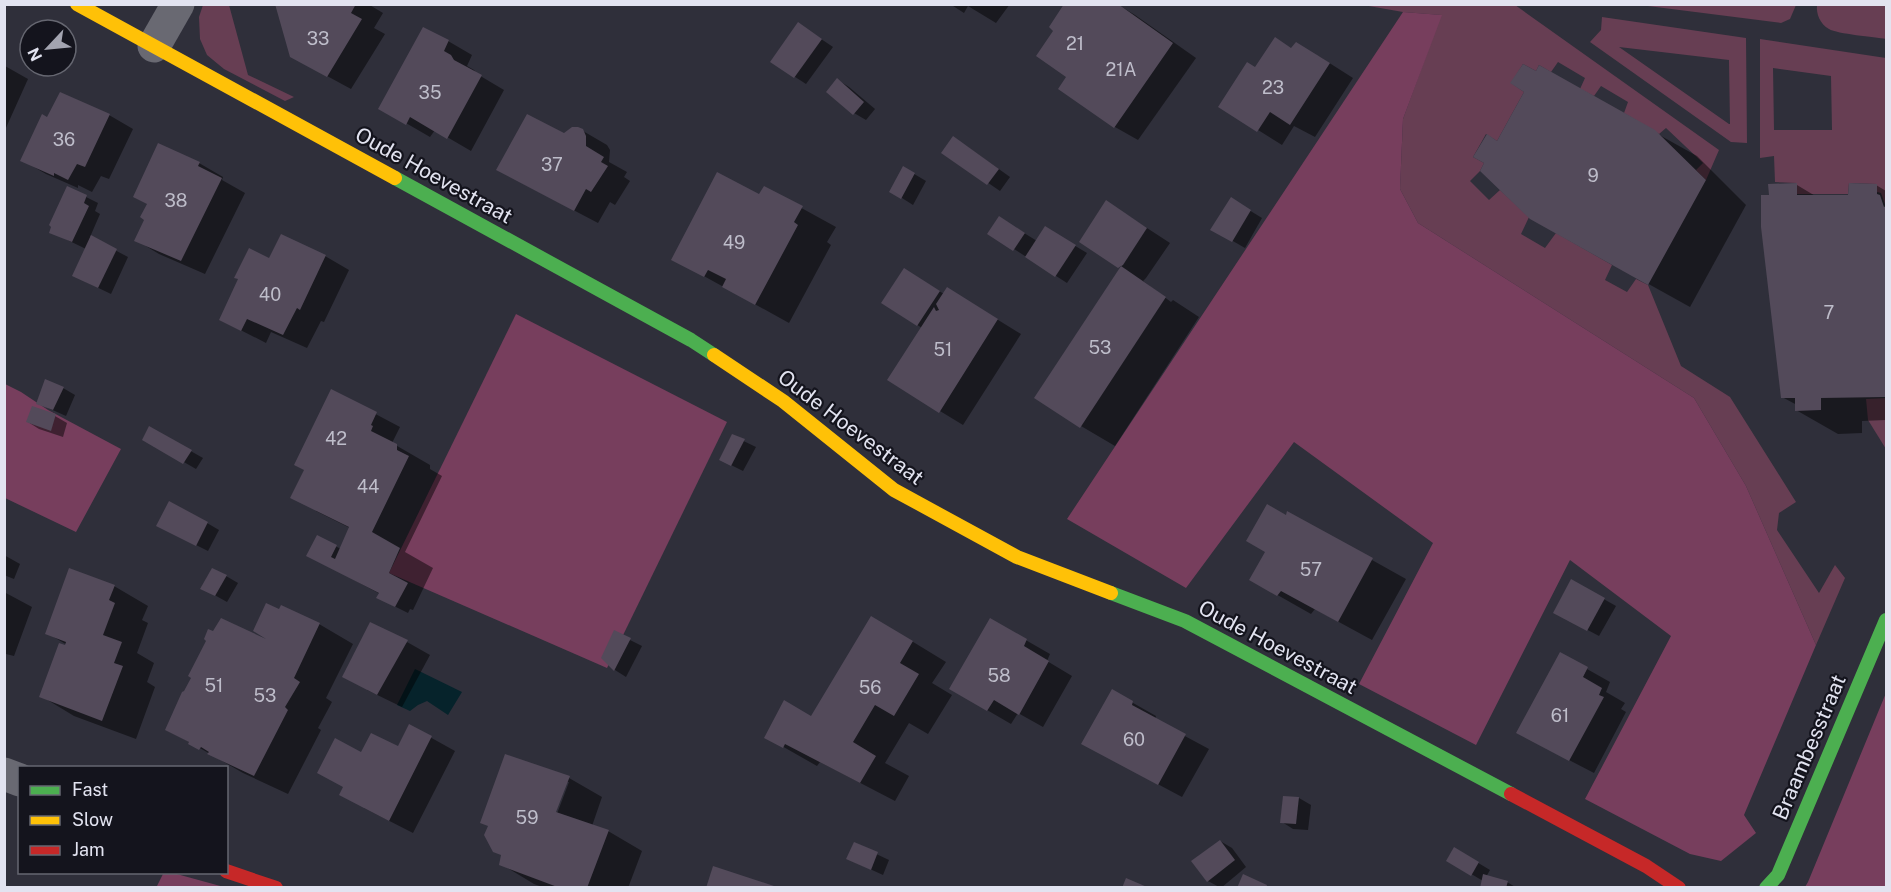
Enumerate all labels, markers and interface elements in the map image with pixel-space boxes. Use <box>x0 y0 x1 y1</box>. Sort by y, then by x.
north arrow <box>18 18 78 78</box>
house number: 33 <box>307 28 329 49</box>
house number: 21 <box>1066 33 1084 54</box>
text: N <box>24 45 46 64</box>
house number: 21A <box>1106 59 1137 80</box>
house number: 23 <box>1262 77 1284 98</box>
house number: 35 <box>419 82 441 103</box>
street label: Oude Hoevestraat <box>351 121 517 229</box>
house number: 36 <box>53 129 75 150</box>
house number: 37 <box>541 154 563 175</box>
house number: 9 <box>1587 165 1599 186</box>
house number: 38 <box>165 190 187 211</box>
house number: 49 <box>723 232 745 253</box>
house number: 40 <box>259 284 281 305</box>
house number: 7 <box>1824 302 1834 323</box>
house number: 53 <box>1089 337 1111 358</box>
house number: 51 <box>934 339 952 360</box>
street label: Oude Hoevestraat <box>773 364 929 490</box>
house number: 42 <box>325 428 347 449</box>
house number: 44 <box>357 476 379 497</box>
house number: 57 <box>1300 559 1322 580</box>
street label: Oude Hoevestraat <box>1194 595 1362 699</box>
house number: 58 <box>987 665 1011 686</box>
street label: Braambesstraat <box>1767 671 1851 823</box>
house number: 51 <box>205 675 223 696</box>
house number: 56 <box>859 677 881 698</box>
house number: 53 <box>254 685 276 706</box>
house number: 61 <box>1551 705 1569 726</box>
house number: 60 <box>1123 729 1145 750</box>
legend <box>18 766 228 874</box>
text: Fast <box>72 779 108 800</box>
house number: 59 <box>516 807 538 828</box>
text: Slow <box>72 809 113 830</box>
text: Jam <box>72 839 105 860</box>

